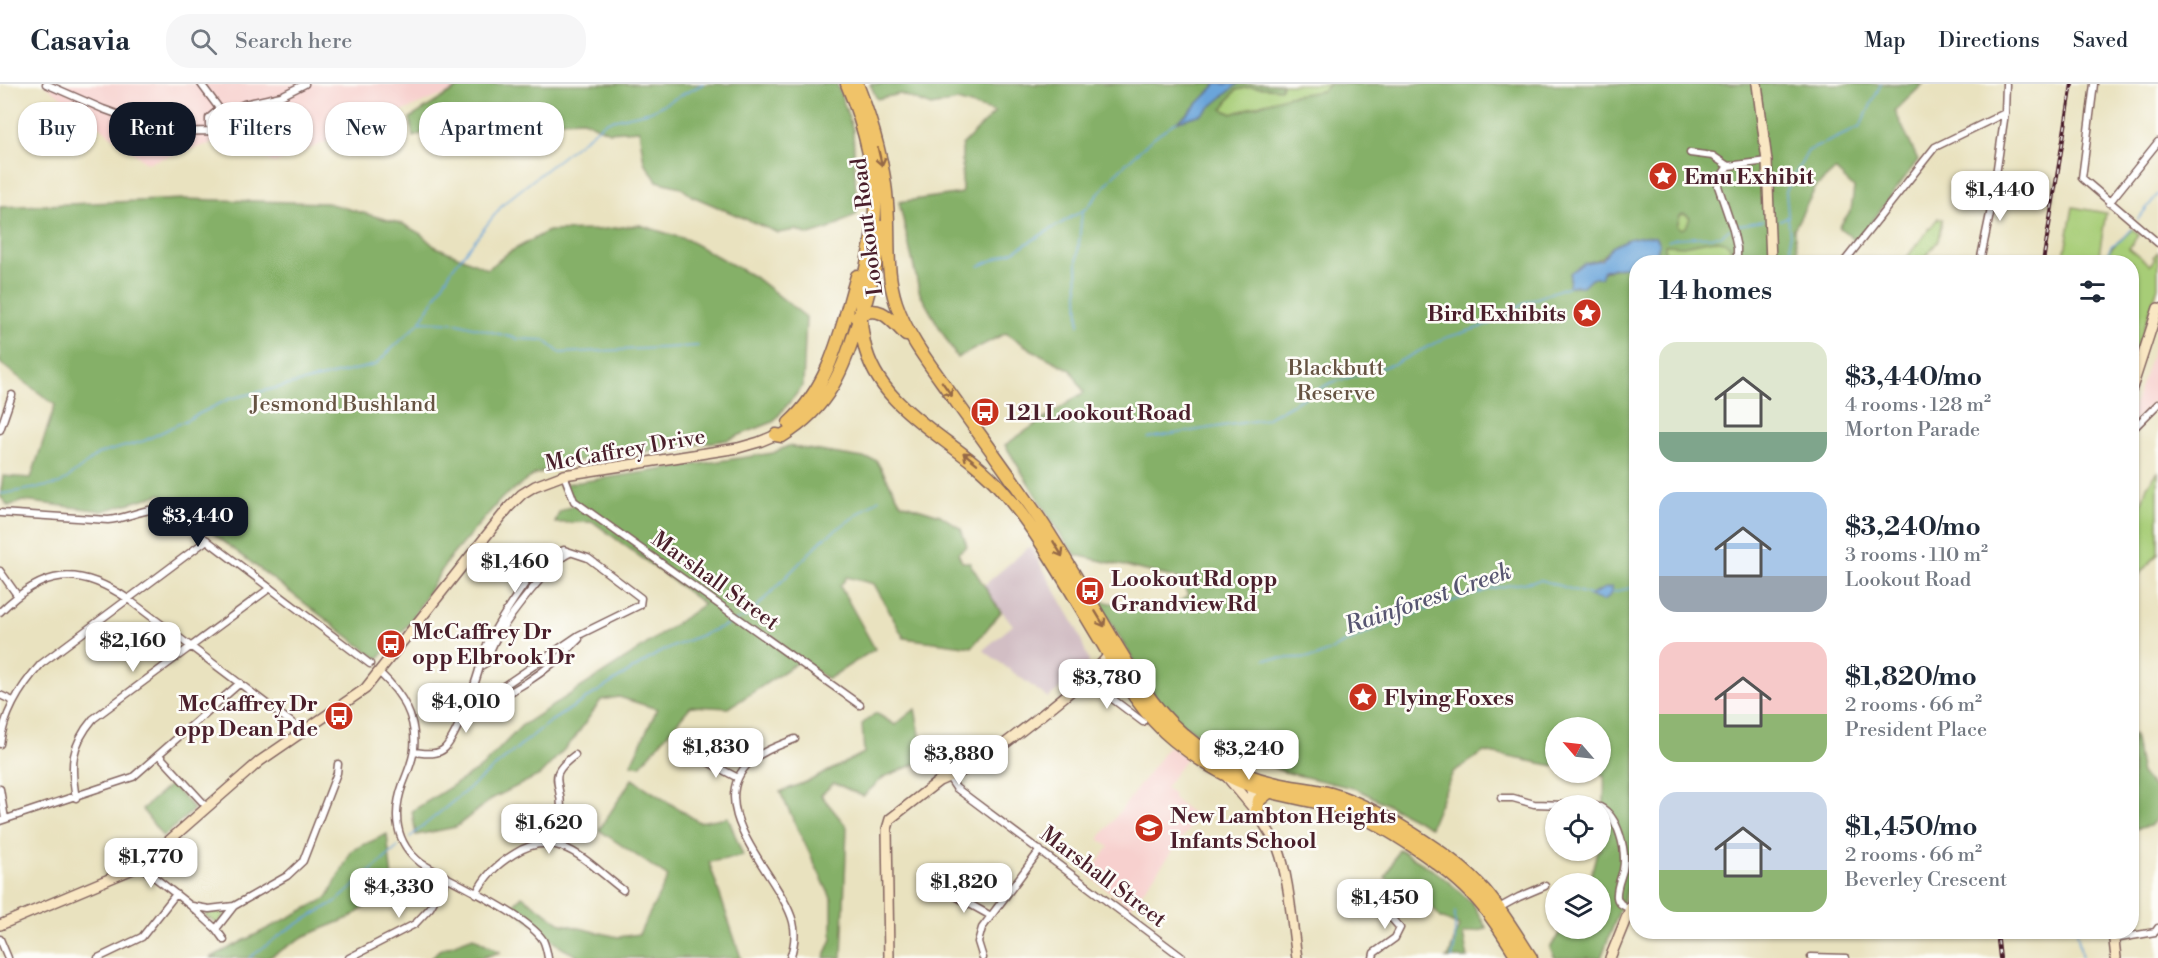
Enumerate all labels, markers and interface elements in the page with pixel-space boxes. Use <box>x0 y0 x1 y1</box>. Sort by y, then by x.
search box <box>166 14 586 68</box>
text: Casavia <box>30 24 130 59</box>
icon: search <box>187 25 220 58</box>
text: Search here <box>235 28 352 55</box>
text: Map <box>1864 28 1906 54</box>
text: Directions <box>1939 28 2040 54</box>
text: Saved <box>2073 28 2128 54</box>
chip: Buy <box>18 102 97 156</box>
chip: Rent <box>109 102 196 156</box>
chip: Filters <box>208 102 313 156</box>
chip: New <box>325 102 407 156</box>
chip: Apartment <box>419 102 564 156</box>
one-way arrow <box>874 147 886 166</box>
street label: Lookout Road <box>846 156 889 297</box>
place icon: Emu Exhibit <box>1647 160 1679 192</box>
place label: Emu Exhibit <box>1684 164 1814 191</box>
pin: $1,440 <box>1951 171 2049 222</box>
text: $1,440 <box>1965 178 2035 203</box>
text: 14 homes <box>1659 275 1772 307</box>
icon: filters <box>2076 275 2109 308</box>
place icon: Bird Exhibits <box>1571 297 1603 329</box>
place label: Bird Exhibits <box>1427 301 1566 328</box>
park label: Blackbutt Reserve <box>1287 355 1384 407</box>
text: $3,440/mo <box>1845 361 1982 393</box>
icon: home <box>1707 366 1779 438</box>
one-way arrow <box>941 380 953 396</box>
park label: Jesmond Bushland <box>249 391 436 418</box>
text: 4 rooms · 128 m² <box>1845 393 1991 418</box>
bus stop icon: 121 Lookout Road <box>969 396 1001 428</box>
place label: 121 Lookout Road <box>1006 400 1192 427</box>
text: Morton Parade <box>1845 418 1980 443</box>
street label: McCaffrey Drive <box>543 423 708 478</box>
one-way arrow <box>962 452 978 465</box>
pin: $3,440 <box>149 497 247 548</box>
text: $3,440 <box>162 504 234 529</box>
text: $3,240/mo <box>1845 511 1981 543</box>
icon: home <box>1707 516 1779 588</box>
street label: Marshall Street <box>646 526 784 637</box>
one-way arrow <box>1053 540 1065 557</box>
pin: $1,460 <box>466 543 564 594</box>
text: 3 rooms · 110 m² <box>1845 543 1988 568</box>
text: $1,460 <box>481 550 549 575</box>
water label: Rainforest Creek <box>1340 556 1516 642</box>
place label: Lookout Rd opp Grandview Rd <box>1111 566 1278 618</box>
text: Lookout Road <box>1845 568 1971 593</box>
bus stop icon: Lookout Rd opp Grandview Rd <box>1074 575 1106 607</box>
one-way arrow <box>1095 610 1107 627</box>
place label: McCaffrey Dr opp Elbrook Dr <box>412 619 576 671</box>
pin: $2,160 <box>84 622 182 673</box>
bus stop icon: McCaffrey Dr opp Elbrook Dr <box>375 628 407 660</box>
text: $2,160 <box>100 629 166 654</box>
pin: $3,780 <box>1058 659 1156 710</box>
text: $1,820/mo <box>1845 661 1977 693</box>
text: $3,780 <box>1073 666 1141 691</box>
icon: home <box>1707 666 1779 738</box>
place icon: Flying Foxes <box>1347 681 1379 713</box>
pin: $4,010 <box>417 683 515 734</box>
place label: Flying Foxes <box>1384 685 1514 712</box>
text: $4,010 <box>432 690 500 715</box>
place label: McCaffrey Dr opp Dean Pde <box>174 691 318 743</box>
text: 2 rooms · 66 m² <box>1845 693 1982 718</box>
bus stop icon: McCaffrey Dr opp Dean Pde <box>323 700 355 732</box>
north arrow <box>1545 717 1611 783</box>
map controls <box>1545 717 1611 939</box>
text: President Place <box>1845 718 1987 743</box>
pin: $1,830 <box>667 728 765 779</box>
pin: $3,240 <box>1200 730 1298 781</box>
text: $1,830 <box>682 735 750 760</box>
pin: $3,880 <box>910 735 1008 786</box>
text: $3,240 <box>1214 737 1284 762</box>
text: $3,880 <box>924 742 994 767</box>
button: locate <box>1545 795 1611 861</box>
place label: New Lambton Heights Infants School <box>1170 803 1396 855</box>
pin: $1,620 <box>500 804 598 855</box>
text: $1,620 <box>515 811 583 836</box>
text: $1,450/mo <box>1845 811 1978 843</box>
school or university icon: New Lambton Heights Infants School <box>1133 812 1165 844</box>
icon: home <box>1707 816 1779 888</box>
street label: Marshall Street <box>1035 821 1172 934</box>
pin: $1,770 <box>102 838 200 889</box>
text: 2 rooms · 66 m² <box>1845 843 1982 868</box>
text: $1,770 <box>118 845 184 870</box>
pin: $1,820 <box>915 863 1013 914</box>
pin: $4,330 <box>350 868 448 919</box>
text: Beverley Crescent <box>1845 868 2007 893</box>
text: $1,820 <box>930 870 998 895</box>
button: layers <box>1545 873 1611 939</box>
text: $4,330 <box>364 875 434 900</box>
pin: $1,450 <box>1336 879 1434 930</box>
text: $1,450 <box>1351 886 1419 911</box>

